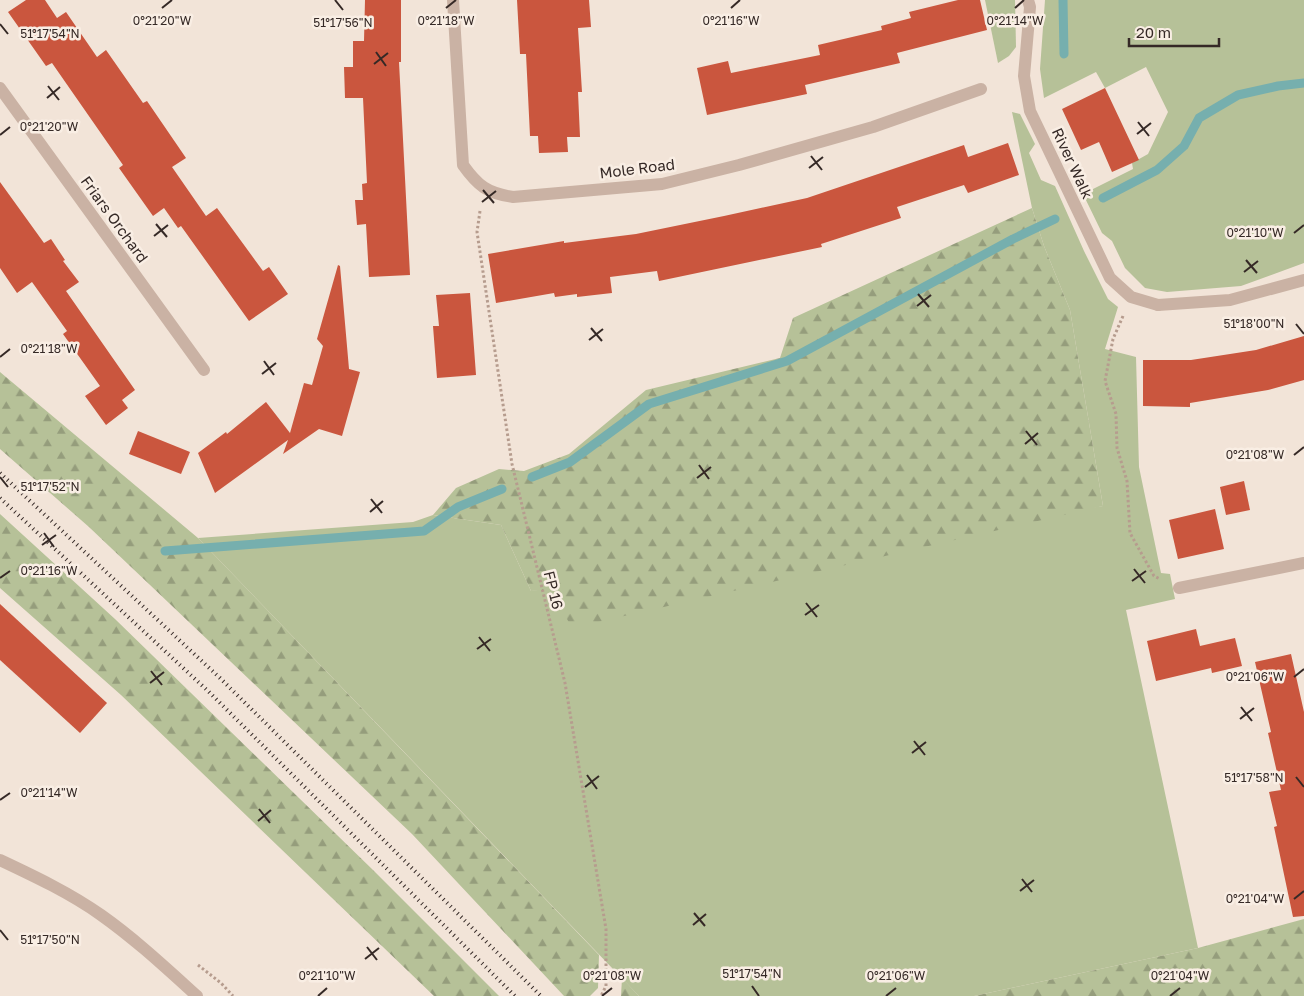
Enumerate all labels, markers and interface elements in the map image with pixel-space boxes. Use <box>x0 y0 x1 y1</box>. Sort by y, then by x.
text: 0°21'20"W <box>133 13 192 28</box>
text: 0°21'18"W <box>417 13 475 28</box>
text: 0°21'16"W <box>702 13 760 28</box>
text: 0°21'14"W <box>986 13 1044 28</box>
text: 51°17'56"N <box>313 15 373 30</box>
scale bar <box>1129 15 1219 47</box>
text: 20 m <box>1136 23 1171 41</box>
text: 51°17'54"N <box>20 26 80 41</box>
text: 0°21'20"W <box>20 119 79 134</box>
street label: River Walk <box>1049 125 1097 202</box>
street label: Mole Road <box>598 154 676 182</box>
street label: Friars Orchard <box>78 172 152 266</box>
text: 0°21'10"W <box>1226 225 1284 240</box>
text: 51°18'00"N <box>1224 316 1284 331</box>
text: 0°21'18"W <box>20 341 78 356</box>
text: 0°21'08"W <box>1226 447 1285 462</box>
text: 51°17'52"N <box>20 479 80 494</box>
text: 0°21'16"W <box>20 563 78 578</box>
street label: FP 16 <box>541 569 567 611</box>
text: 0°21'06"W <box>1226 669 1285 684</box>
text: 51°17'58"N <box>1224 770 1284 785</box>
text: 0°21'14"W <box>20 785 78 800</box>
text: 0°21'04"W <box>1226 891 1285 906</box>
text: 51°17'50"N <box>20 932 80 947</box>
text: 51°17'54"N <box>722 966 782 981</box>
text: 0°21'10"W <box>298 968 356 983</box>
text: 0°21'08"W <box>583 968 642 983</box>
text: 0°21'06"W <box>867 968 926 983</box>
text: 0°21'04"W <box>1151 968 1210 983</box>

